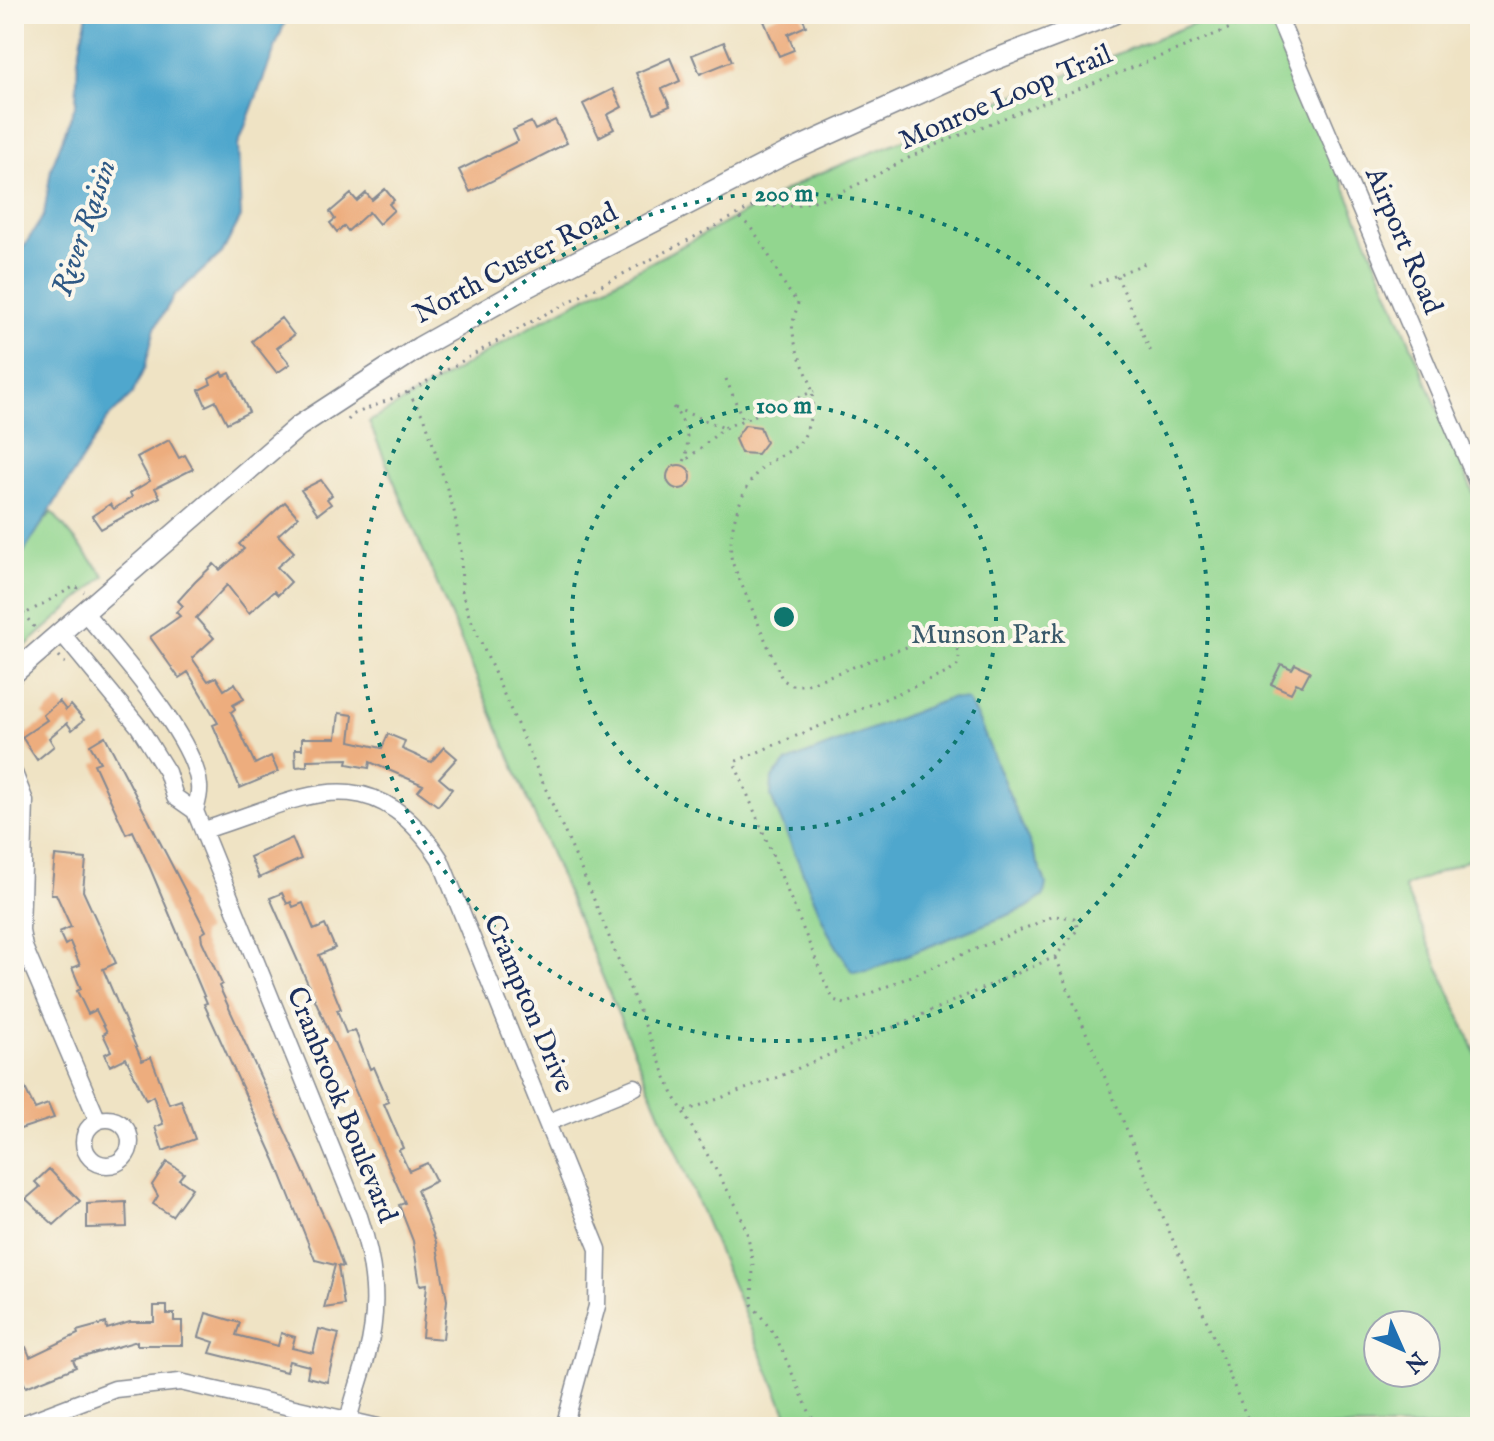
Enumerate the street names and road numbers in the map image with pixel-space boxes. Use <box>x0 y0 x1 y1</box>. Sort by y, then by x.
street label: Monroe Loop Trail <box>894 37 1118 159</box>
street label: Airport Road <box>1356 161 1450 320</box>
street label: North Custer Road <box>408 195 624 332</box>
street label: Crampton Drive <box>475 910 581 1098</box>
street label: Cranbrook Boulevard <box>278 982 404 1228</box>

